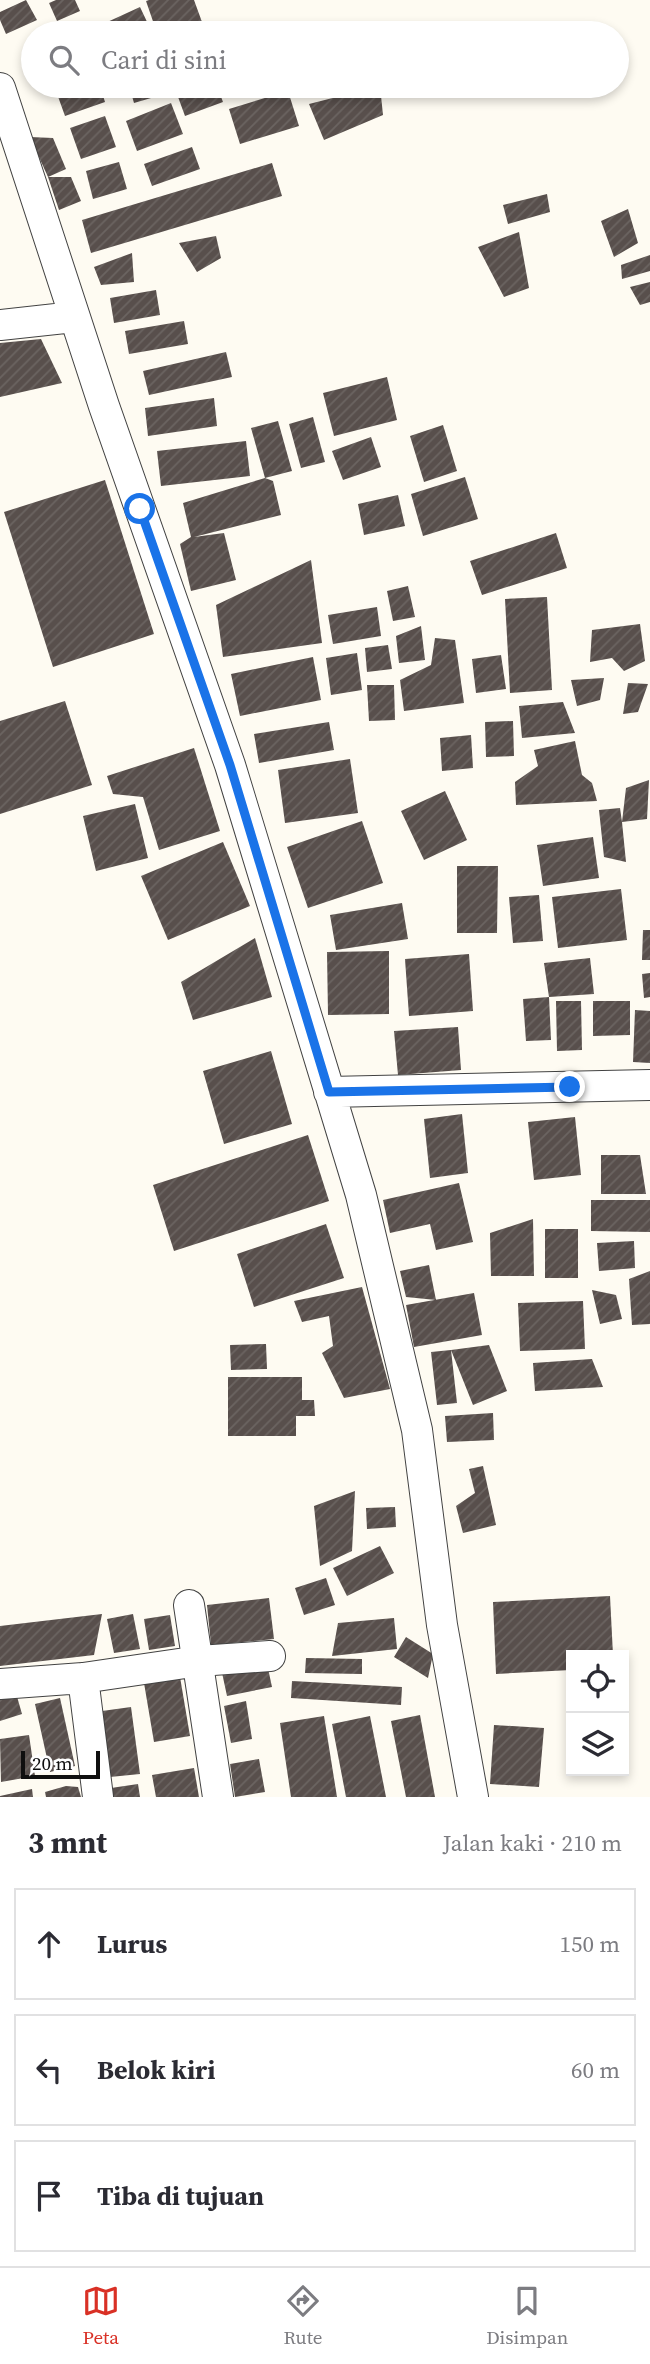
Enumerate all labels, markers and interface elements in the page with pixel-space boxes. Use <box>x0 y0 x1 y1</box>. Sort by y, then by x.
search box <box>21 21 629 98</box>
icon: search <box>45 41 83 79</box>
text: Cari di sini <box>101 42 226 78</box>
route start <box>124 493 155 524</box>
route end <box>554 1071 585 1102</box>
map controls <box>566 1650 629 1776</box>
button: locate <box>566 1650 629 1713</box>
button: layers <box>566 1713 629 1776</box>
scale bar <box>21 1748 100 1780</box>
text: 20 m <box>32 1750 73 1776</box>
text: 3 mnt <box>28 1822 107 1863</box>
text: Jalan kaki · 210 m <box>443 1827 622 1859</box>
icon: ahead <box>30 1925 68 1963</box>
text: Lurus <box>97 1926 167 1962</box>
text: 150 m <box>559 1928 620 1960</box>
icon: left <box>30 2051 68 2089</box>
text: Belok kiri <box>97 2052 215 2088</box>
text: 60 m <box>571 2054 620 2086</box>
icon: arrive <box>30 2177 68 2215</box>
text: Tiba di tujuan <box>97 2178 264 2214</box>
tab: Peta <box>82 2282 120 2350</box>
tab: Rute <box>283 2282 323 2350</box>
tab: Disimpan <box>486 2282 568 2350</box>

